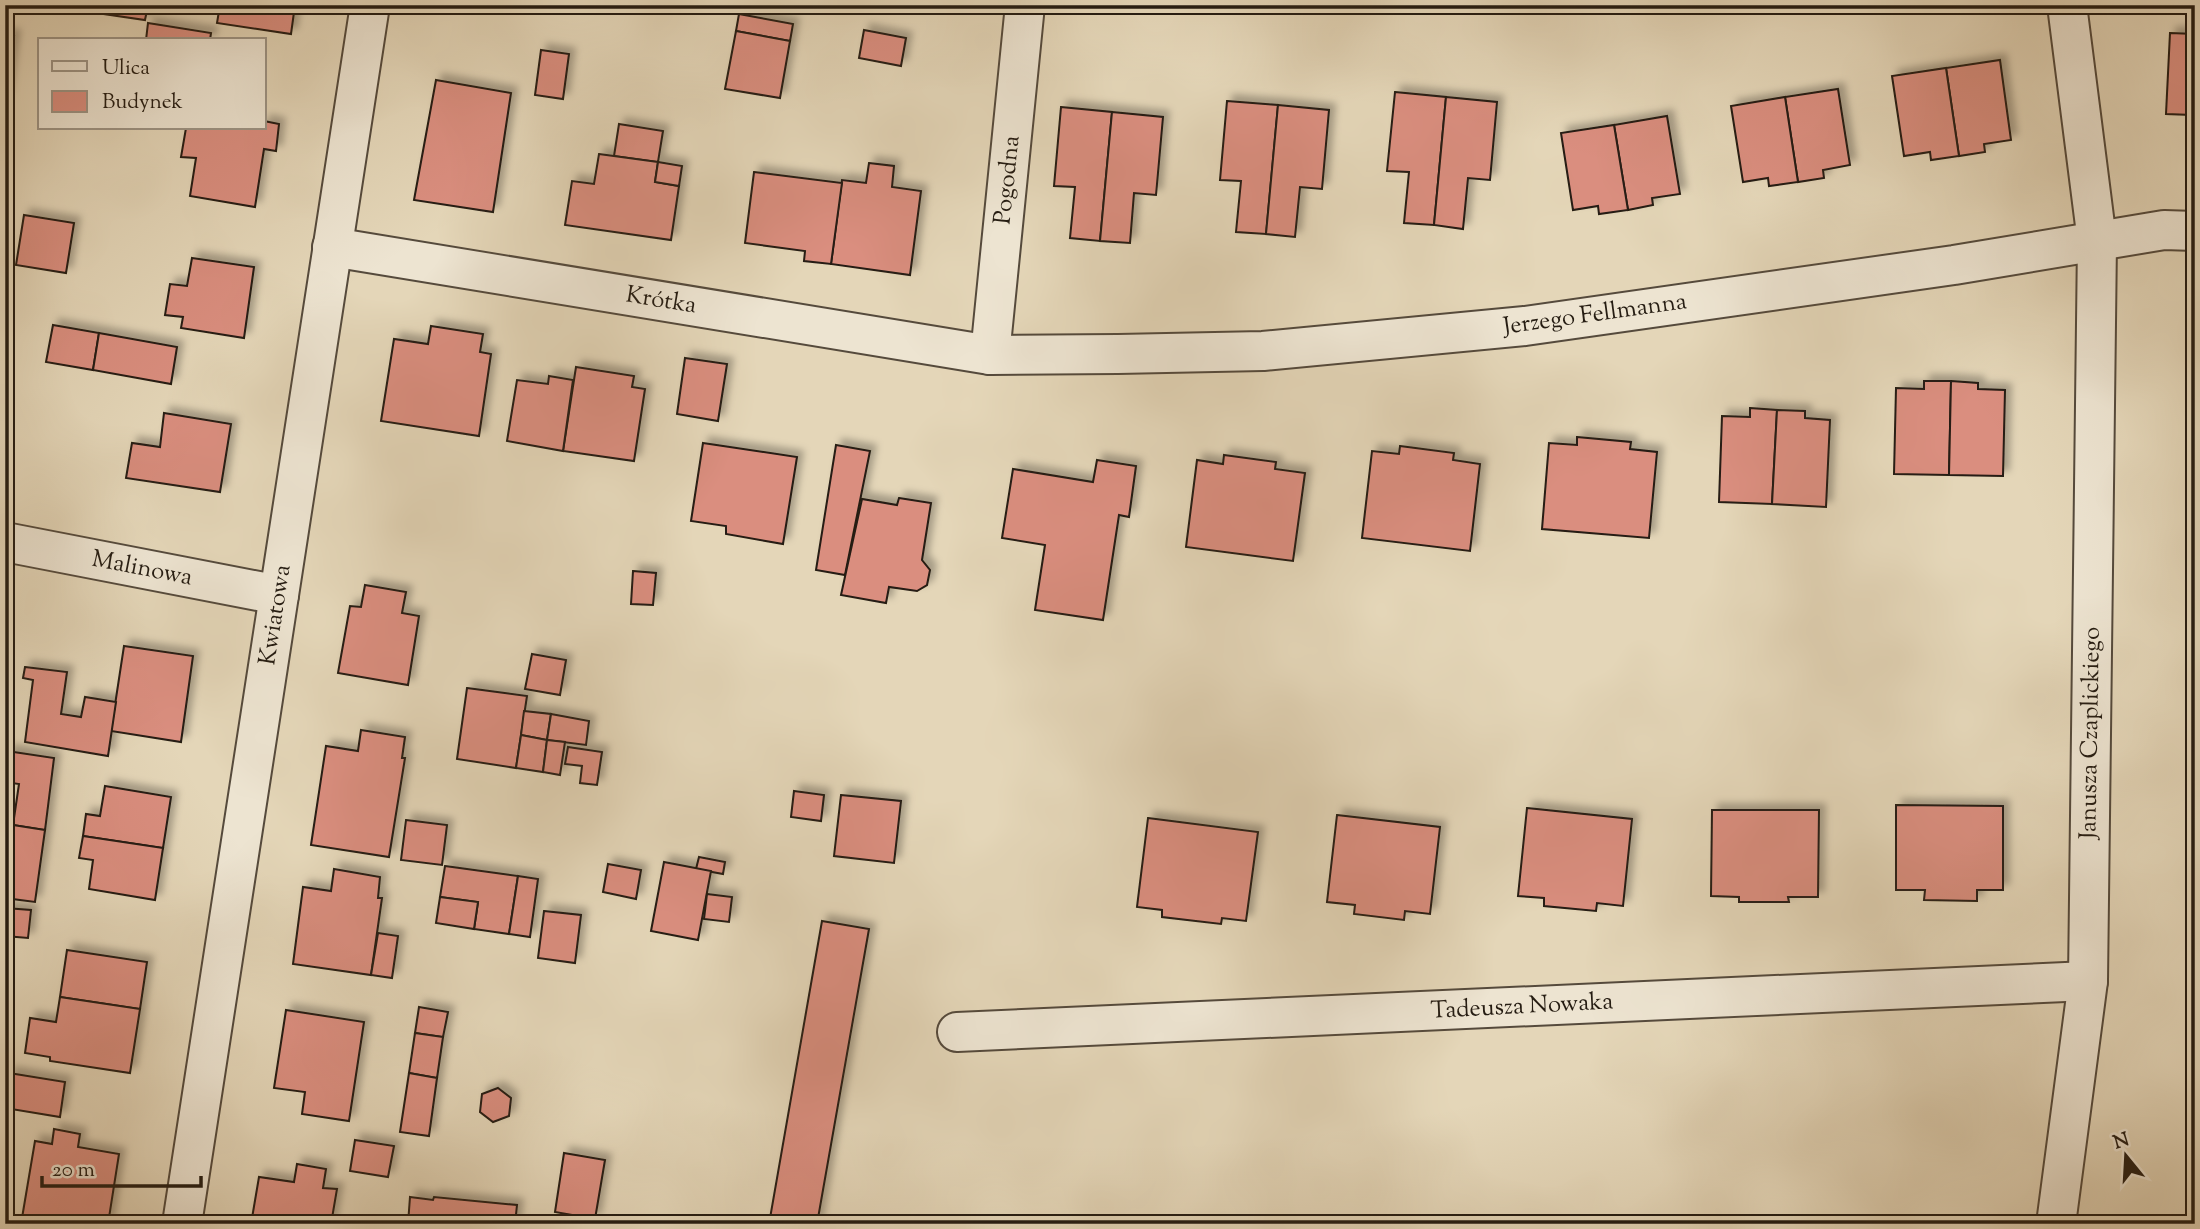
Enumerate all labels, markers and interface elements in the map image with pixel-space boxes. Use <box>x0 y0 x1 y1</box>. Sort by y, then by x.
legend <box>38 38 266 130</box>
text: Ulica <box>102 54 150 84</box>
text: Budynek <box>102 88 183 118</box>
street label: Pogodna <box>986 134 1030 226</box>
street label: Krótka <box>623 279 699 323</box>
street label: Jerzego Fellmanna <box>1499 285 1689 345</box>
street label: Malinowa <box>89 543 195 595</box>
street label: Kwiatowa <box>251 562 301 668</box>
street label: Janusza Czaplickiego <box>2072 627 2110 841</box>
street label: Tadeusza Nowaka <box>1430 985 1614 1029</box>
north arrow <box>2092 1120 2162 1190</box>
text: N <box>2110 1127 2133 1157</box>
scale bar <box>42 1145 201 1189</box>
text: 20 m <box>52 1156 95 1186</box>

